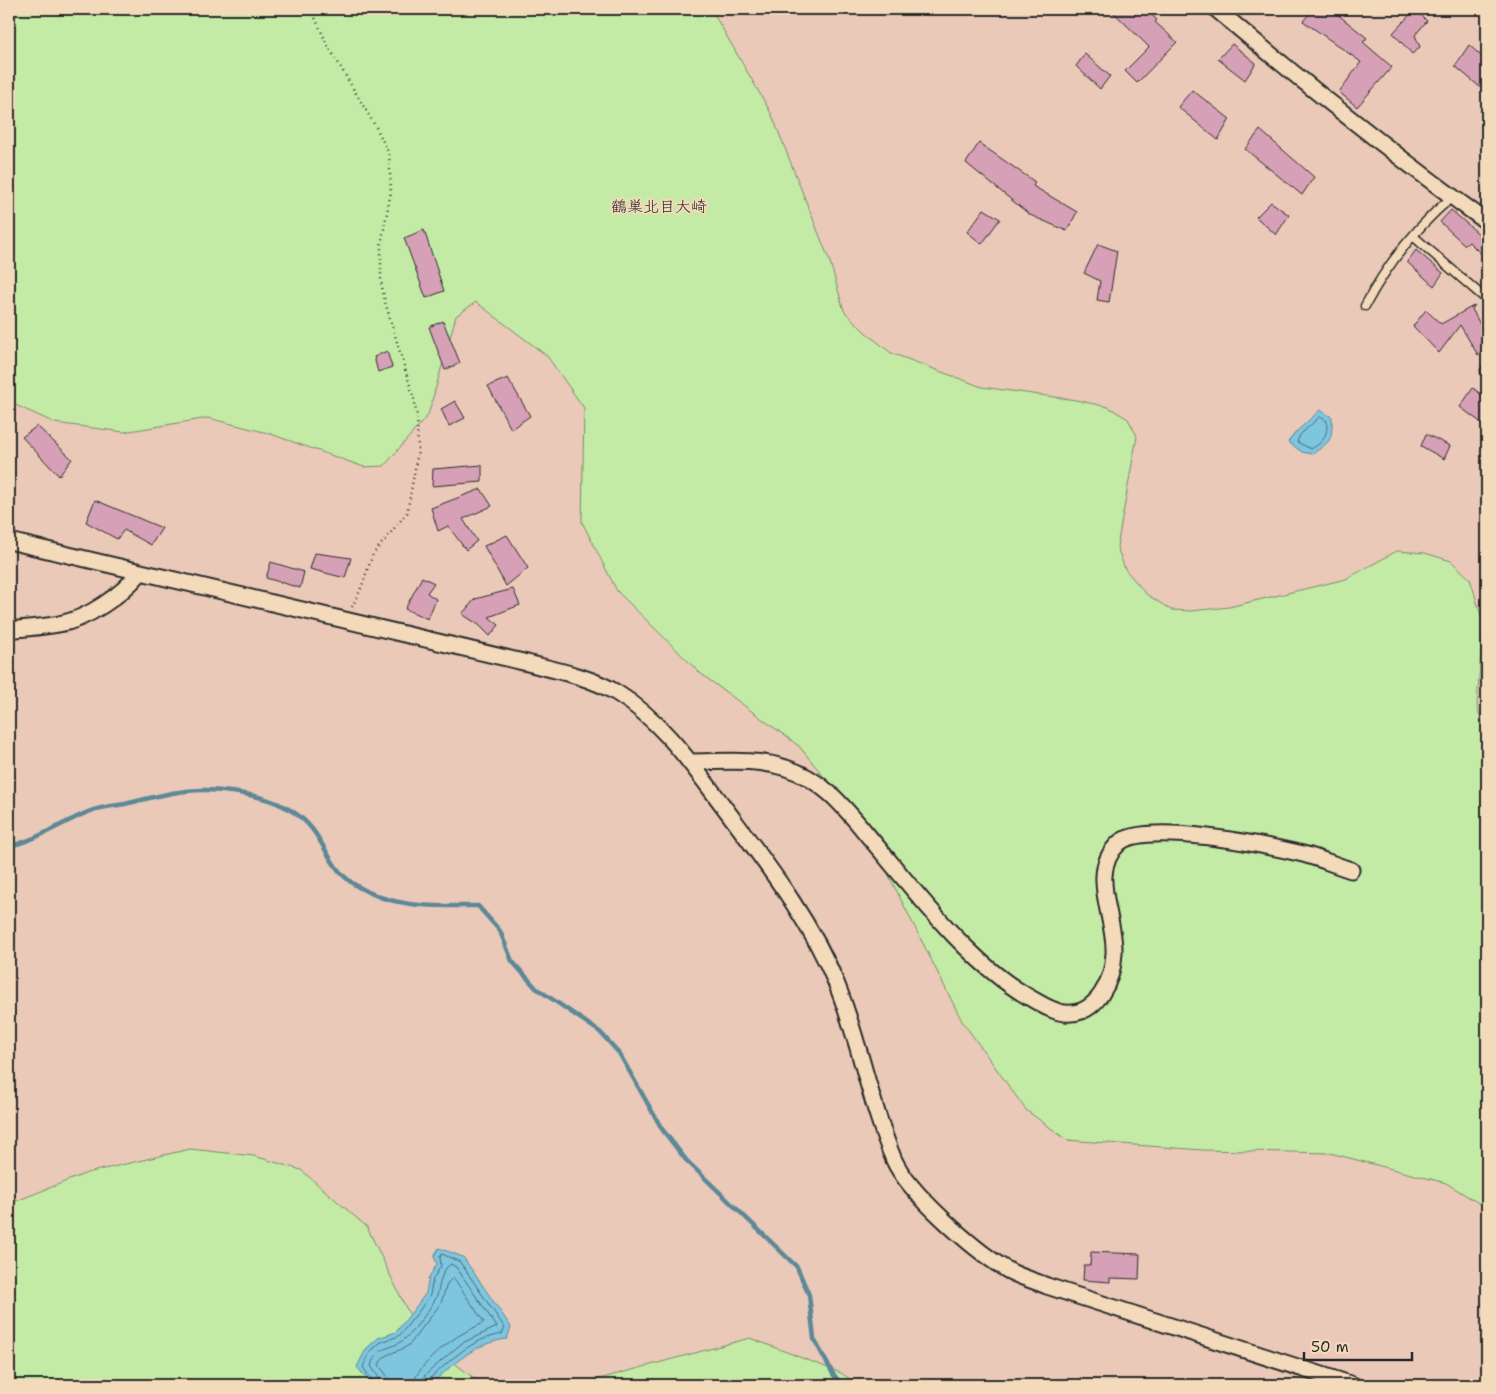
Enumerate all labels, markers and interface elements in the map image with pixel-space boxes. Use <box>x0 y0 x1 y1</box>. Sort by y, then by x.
district label: 鶴巣北目大崎 <box>611 196 707 217</box>
scale bar <box>1304 1329 1411 1361</box>
text: 50 m <box>1311 1337 1349 1357</box>

